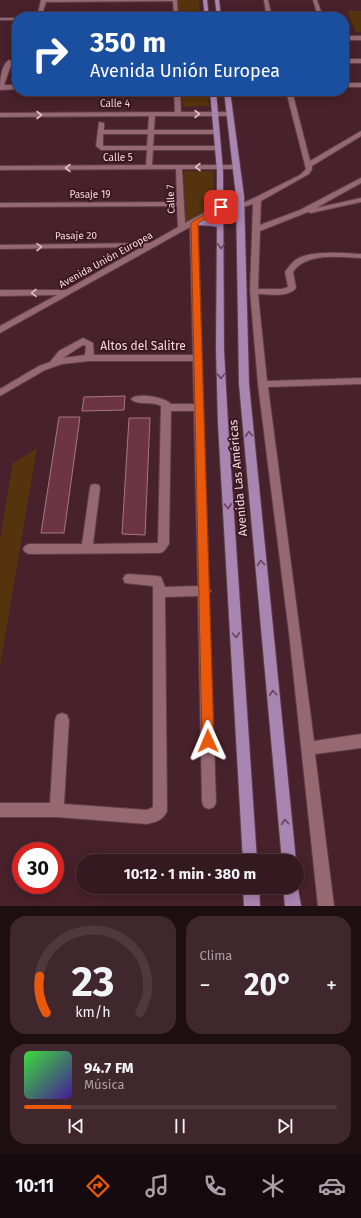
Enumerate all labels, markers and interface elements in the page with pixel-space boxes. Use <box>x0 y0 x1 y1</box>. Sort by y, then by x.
text: 350 m <box>90 26 166 59</box>
icon: right <box>24 28 76 80</box>
text: Avenida Unión Europea <box>90 60 280 82</box>
street label: Calle 4 <box>100 98 131 110</box>
one-way arrow <box>36 110 42 119</box>
one-way arrow <box>194 110 200 118</box>
street label: Calle 5 <box>103 152 133 164</box>
one-way arrow <box>195 163 201 171</box>
one-way arrow <box>65 164 71 172</box>
street label: Calle 7 <box>164 184 178 214</box>
street label: Pasaje 19 <box>70 189 111 201</box>
pin <box>204 190 238 224</box>
icon: arrive <box>210 196 232 218</box>
street label: Avenida Unión Europea <box>57 229 155 291</box>
street label: Pasaje 20 <box>55 230 97 242</box>
one-way arrow <box>36 243 42 251</box>
one-way arrow <box>217 243 225 249</box>
one-way arrow <box>31 289 37 297</box>
street label: Altos del Salitre <box>100 339 186 353</box>
one-way arrow <box>217 373 226 379</box>
street label: Avenida Las Américas <box>226 419 250 537</box>
one-way arrow <box>244 431 253 437</box>
one-way arrow <box>224 503 232 509</box>
one-way arrow <box>257 560 266 566</box>
one-way arrow <box>231 632 240 638</box>
one-way arrow <box>269 690 278 696</box>
position arrow <box>187 720 229 762</box>
one-way arrow <box>281 819 290 825</box>
speed limit sign: 30 <box>12 842 64 894</box>
text: 10:12 · 1 min · 380 m <box>124 865 256 883</box>
text: Clima <box>200 948 232 963</box>
text: 23 <box>71 957 114 1007</box>
text: 20° <box>244 967 293 1003</box>
text: − <box>200 972 211 999</box>
text: + <box>326 972 337 999</box>
text: km/h <box>75 1004 110 1021</box>
text: 94.7 FM <box>84 1059 134 1077</box>
text: Música <box>84 1077 125 1092</box>
icon: previous <box>65 1115 87 1137</box>
icon: pause <box>169 1115 191 1137</box>
icon: next <box>274 1115 296 1137</box>
icon: directions <box>84 1172 112 1200</box>
icon: music <box>143 1172 171 1200</box>
icon: phone <box>201 1172 229 1200</box>
icon: climate <box>259 1172 287 1200</box>
icon: car <box>318 1172 346 1200</box>
text: 10:11 <box>15 1175 54 1197</box>

